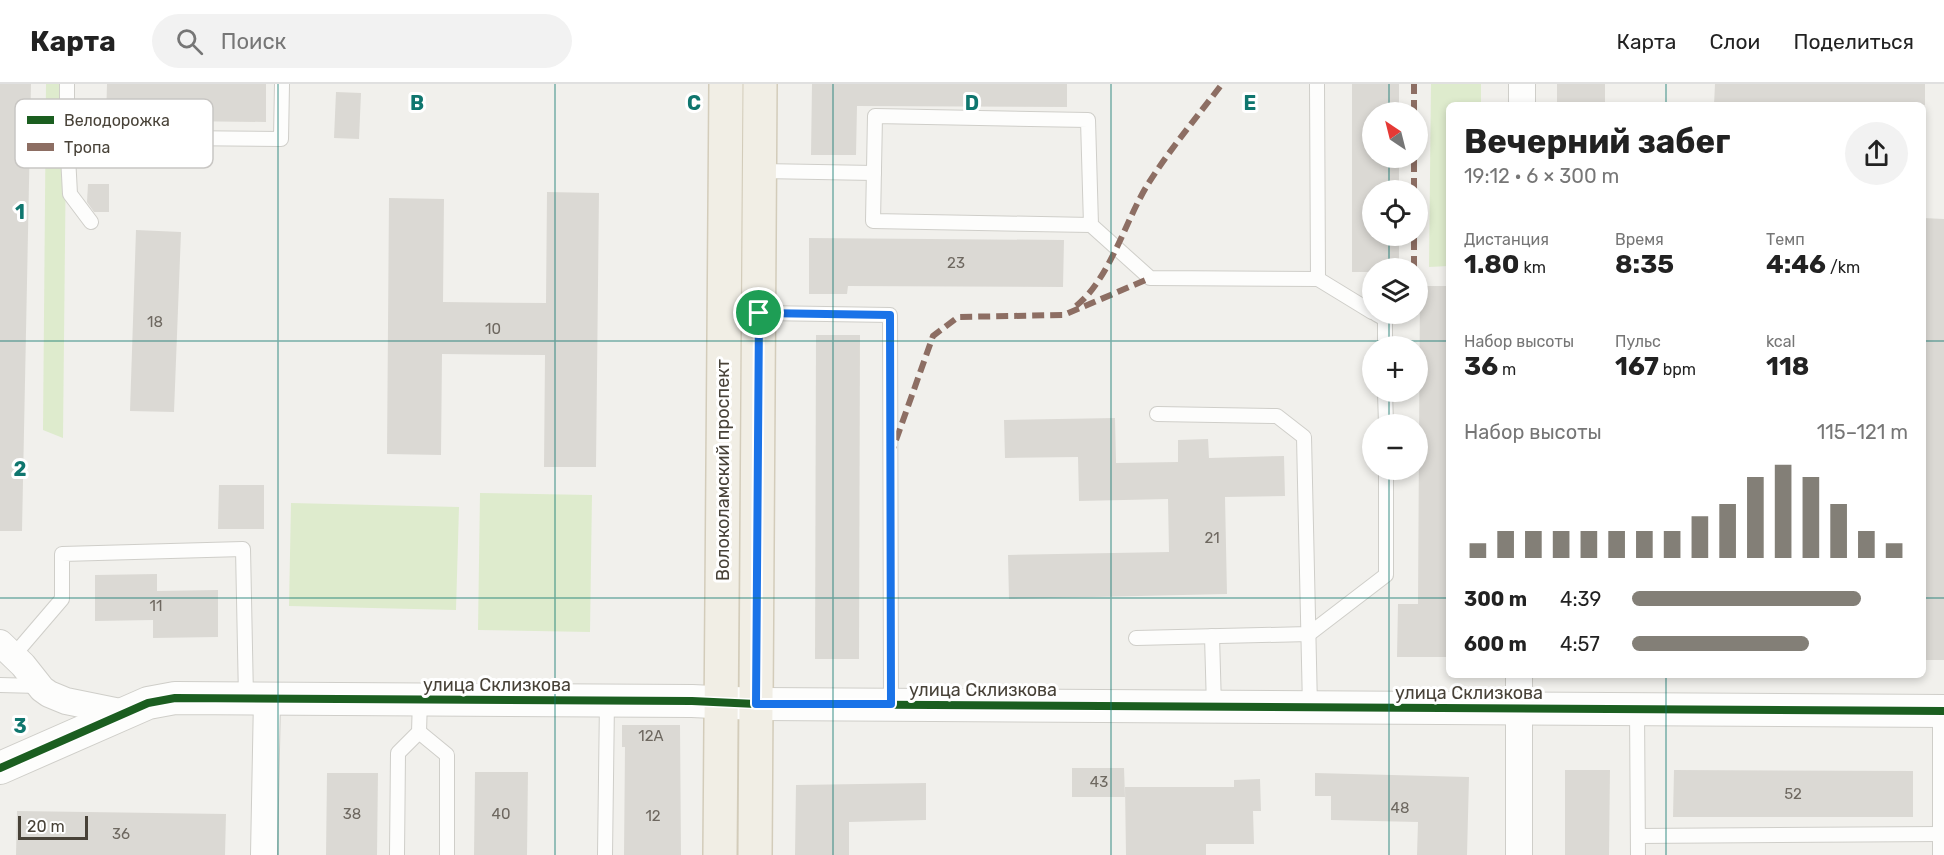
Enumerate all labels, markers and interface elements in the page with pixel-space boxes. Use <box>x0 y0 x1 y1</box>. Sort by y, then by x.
search box <box>152 14 572 68</box>
text: Карта <box>30 25 116 58</box>
icon: search <box>173 25 206 58</box>
text: Поиск <box>221 28 286 55</box>
text: Карта <box>1616 29 1676 54</box>
text: Слои <box>1709 29 1760 54</box>
text: Поделиться <box>1793 29 1914 54</box>
text: B <box>410 91 424 115</box>
text: C <box>687 91 701 115</box>
text: D <box>965 91 979 115</box>
text: E <box>1244 91 1256 115</box>
legend <box>15 99 213 168</box>
north arrow <box>1362 102 1428 168</box>
map controls <box>1362 102 1428 480</box>
text: Велодорожка <box>64 111 170 130</box>
text: Вечерний забег <box>1464 122 1730 161</box>
button: share <box>1845 122 1908 185</box>
text: Тропа <box>64 138 110 157</box>
text: 19:12 · 6 × 300 m <box>1464 164 1619 188</box>
button: locate <box>1362 180 1428 246</box>
text: 1 <box>15 200 25 224</box>
text: Дистанция <box>1464 230 1549 249</box>
text: Время <box>1615 230 1664 249</box>
text: Темп <box>1766 230 1805 249</box>
text: 1.80 <box>1464 249 1519 280</box>
text: 8:35 <box>1615 249 1674 280</box>
text: 4:46 <box>1766 249 1826 280</box>
house number: 23 <box>947 254 965 272</box>
button: layers <box>1362 258 1428 324</box>
text: km <box>1519 258 1546 277</box>
text: /km <box>1826 258 1860 277</box>
pin <box>733 287 784 338</box>
icon: arrive <box>742 296 775 329</box>
house number: 18 <box>147 313 163 331</box>
house number: 10 <box>485 320 501 338</box>
text: Набор высоты <box>1464 332 1574 351</box>
text: Пульс <box>1615 332 1661 351</box>
text: kcal <box>1766 332 1795 351</box>
button: + <box>1362 336 1428 402</box>
text: 36 <box>1464 351 1498 382</box>
text: 167 <box>1615 351 1659 382</box>
text: 118 <box>1766 351 1809 382</box>
street label: Волоколамский проспект <box>712 359 734 581</box>
text: m <box>1498 360 1516 379</box>
text: bpm <box>1659 360 1696 379</box>
button: − <box>1362 414 1428 480</box>
text: Набор высоты <box>1464 420 1602 444</box>
text: 115–121 m <box>1817 420 1908 444</box>
text: 2 <box>14 457 27 481</box>
house number: 21 <box>1204 529 1220 547</box>
text: 300 m <box>1464 587 1527 611</box>
text: 4:39 <box>1560 587 1601 611</box>
house number: 11 <box>150 597 162 615</box>
text: 600 m <box>1464 632 1527 656</box>
text: 4:57 <box>1560 632 1600 656</box>
street label: улица Склизкова <box>423 674 571 696</box>
street label: улица Склизкова <box>909 679 1057 701</box>
street label: улица Склизкова <box>1395 682 1543 704</box>
text: 3 <box>13 714 27 738</box>
house number: 12А <box>638 727 664 745</box>
house number: 43 <box>1090 773 1108 791</box>
house number: 52 <box>1784 785 1802 803</box>
house number: 48 <box>1391 799 1409 817</box>
house number: 38 <box>343 805 361 823</box>
house number: 40 <box>492 805 510 823</box>
house number: 12 <box>645 807 661 825</box>
scale bar <box>18 813 88 840</box>
text: 20 m <box>27 817 65 836</box>
house number: 36 <box>112 825 130 843</box>

